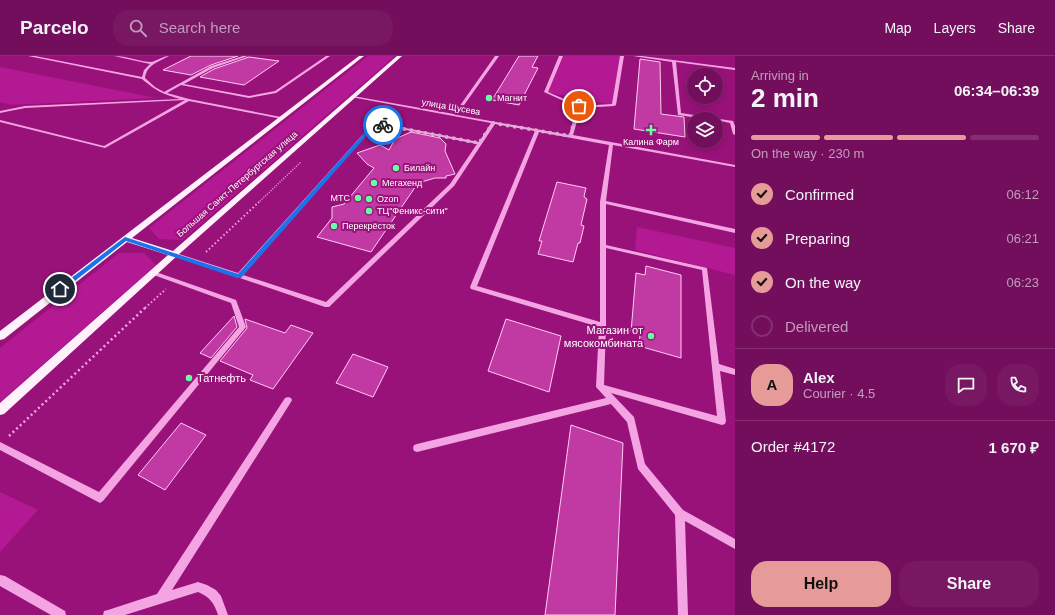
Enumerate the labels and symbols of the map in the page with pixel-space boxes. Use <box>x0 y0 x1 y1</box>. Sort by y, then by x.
pin <box>562 89 596 123</box>
marker: Магнит <box>484 93 494 103</box>
place label: Магнит <box>497 93 527 103</box>
street label: улица Щусева <box>421 97 481 117</box>
courier <box>363 105 403 145</box>
marker: Калина Фарм <box>646 125 656 135</box>
street label: Большая Санкт-Петербургская улица <box>175 129 299 239</box>
place label: Калина Фарм <box>623 137 679 147</box>
marker: Билайн <box>391 163 401 173</box>
place label: Билайн <box>404 163 435 173</box>
marker: Мегахенд <box>369 178 379 188</box>
place label: Мегахенд <box>382 178 423 188</box>
place label: МТС <box>331 193 350 203</box>
marker: МТС <box>353 193 363 203</box>
marker: Ozon <box>364 194 374 204</box>
place label: Ozon <box>377 194 399 204</box>
marker: ТЦ"Феникс-сити" <box>364 206 374 216</box>
place label: ТЦ"Феникс-сити" <box>377 206 448 216</box>
marker: Перекрёсток <box>329 221 339 231</box>
place label: Перекрёсток <box>342 221 395 231</box>
pin <box>43 272 77 306</box>
place label: Магазин от мясокомбината <box>564 324 644 349</box>
marker: Магазин от мясокомбината <box>646 331 656 341</box>
place label: Татнефть <box>197 372 246 384</box>
marker: Татнефть <box>184 373 194 383</box>

